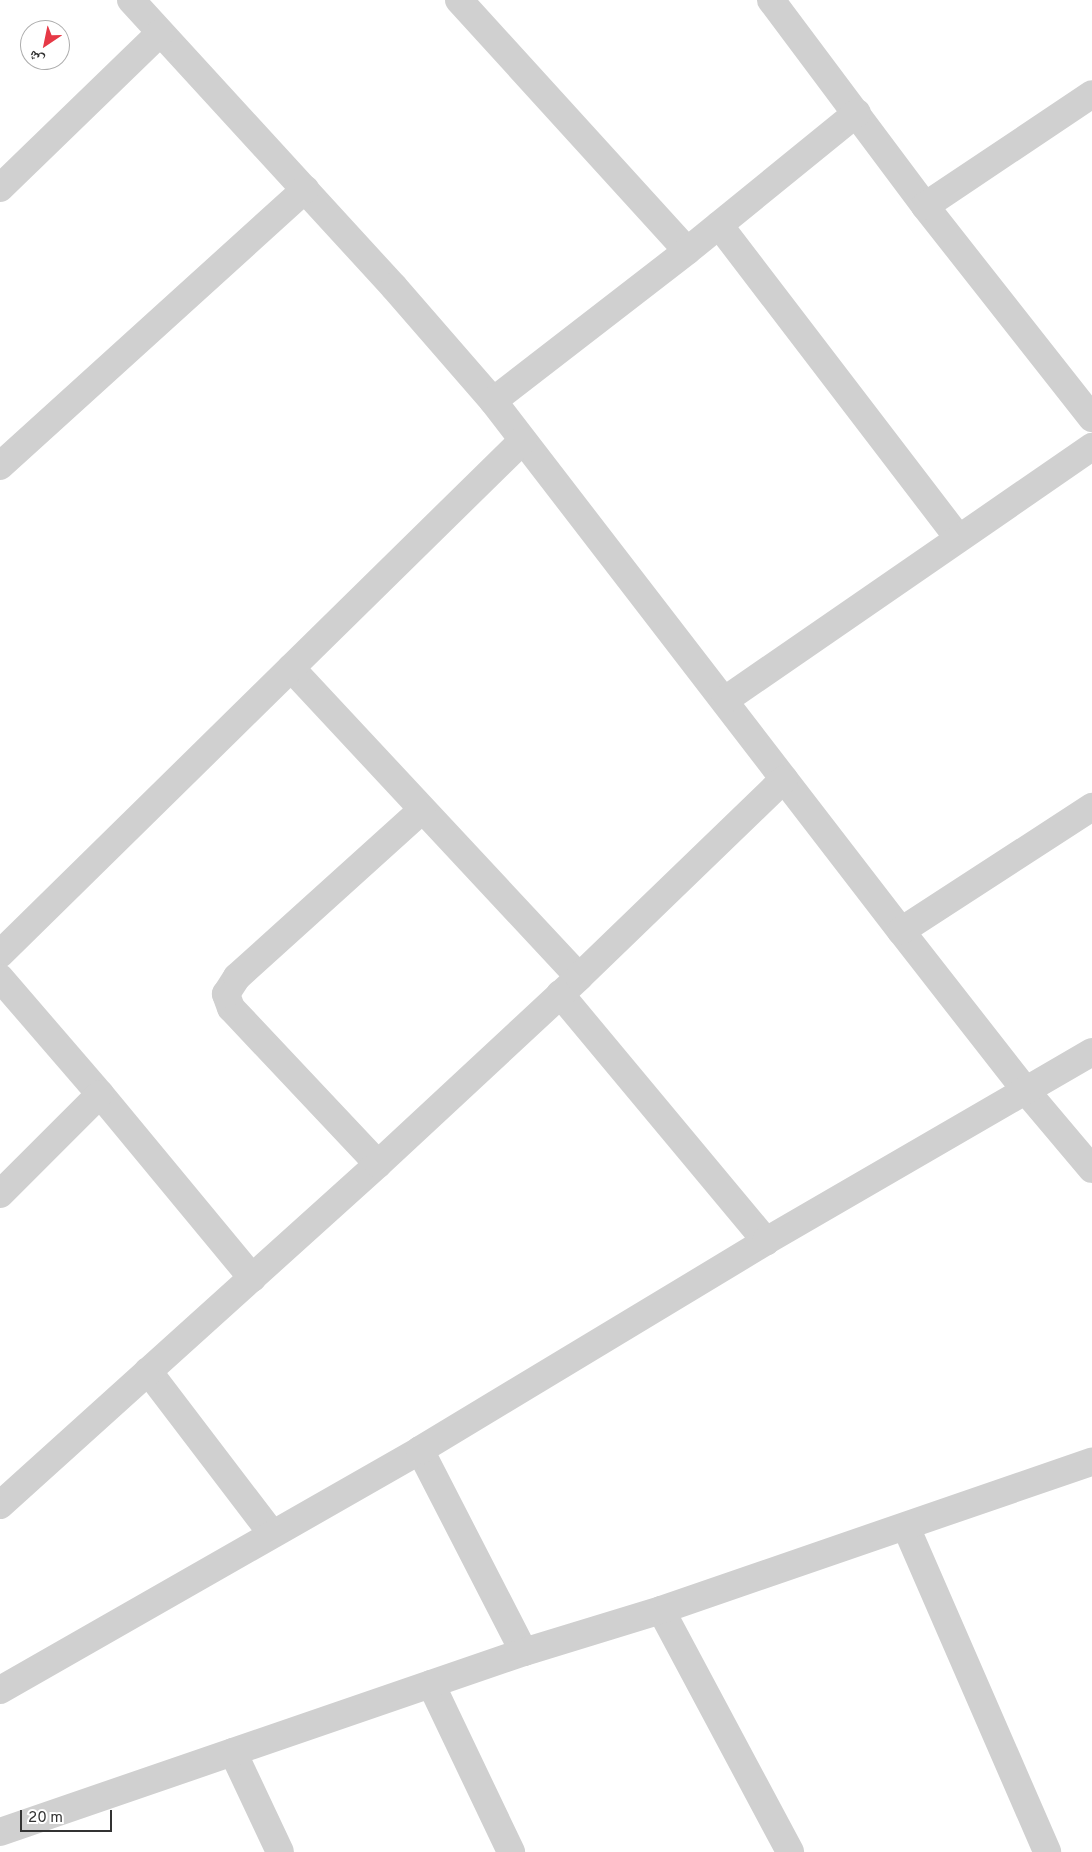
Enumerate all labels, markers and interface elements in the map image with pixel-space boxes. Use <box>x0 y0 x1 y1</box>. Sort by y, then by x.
north arrow <box>20 20 70 70</box>
text: ش <box>26 46 48 68</box>
scale bar <box>22 1800 115 1832</box>
text: 20 m <box>28 1809 63 1828</box>

